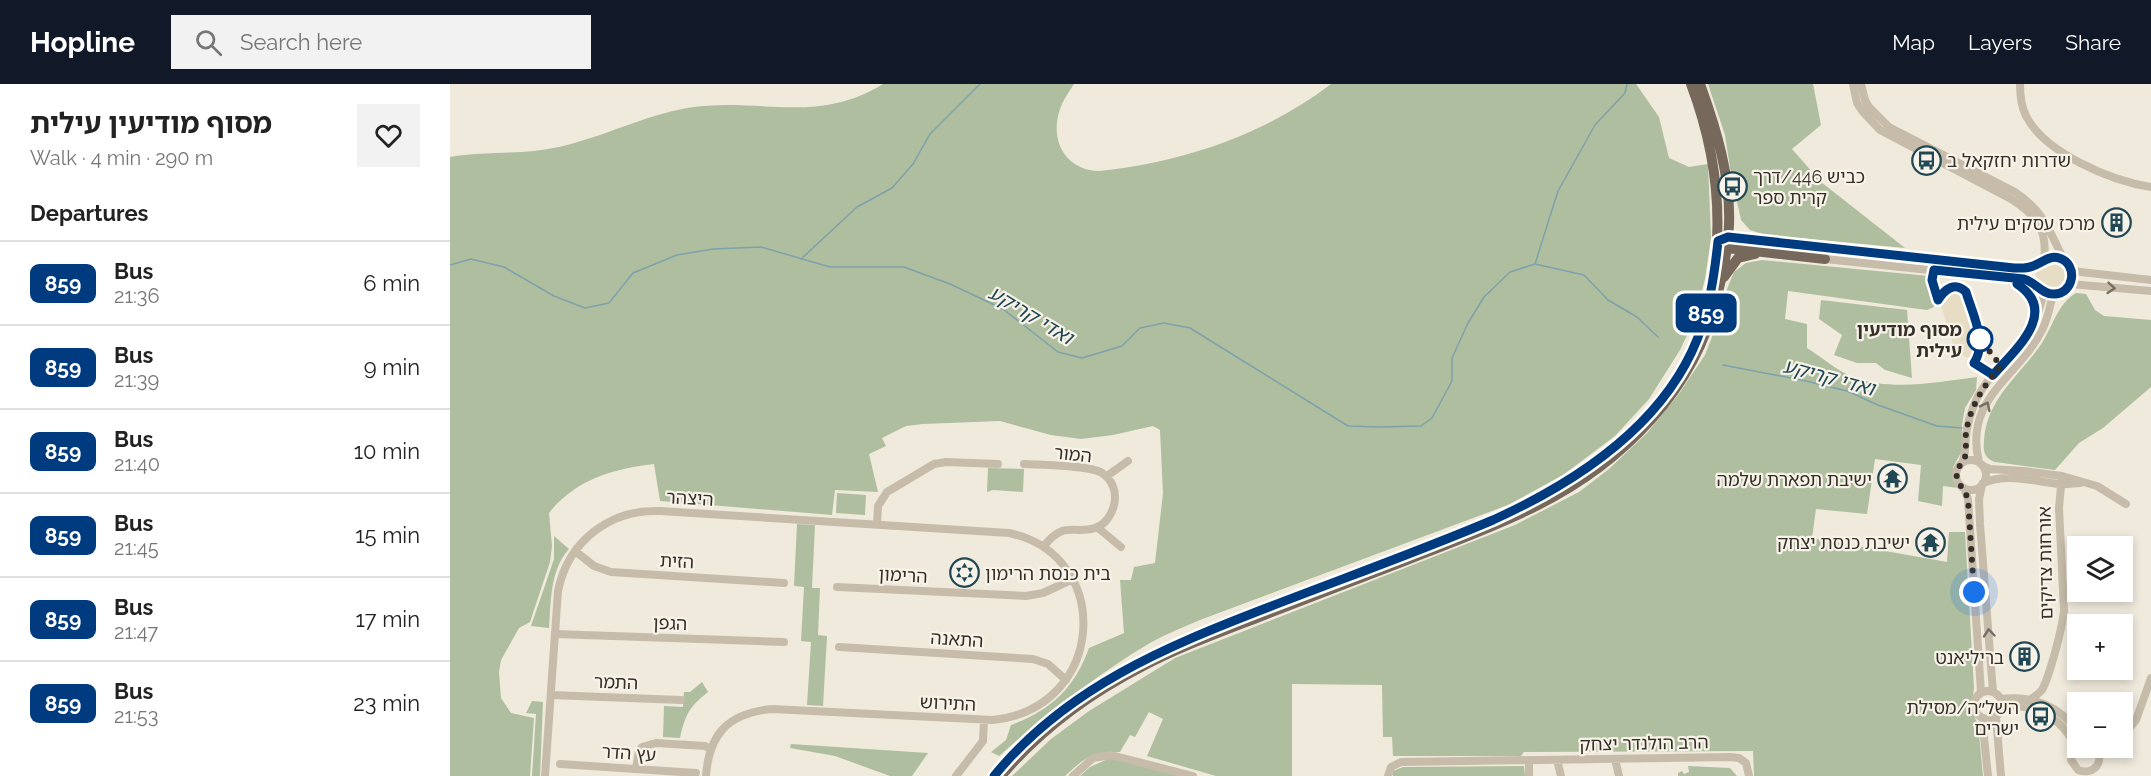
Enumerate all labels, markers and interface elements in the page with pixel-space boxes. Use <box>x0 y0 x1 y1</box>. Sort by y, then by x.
search box <box>171 15 591 69</box>
text: Hopline <box>30 26 135 59</box>
icon: search <box>192 26 225 59</box>
text: Search here <box>240 29 362 55</box>
text: Map <box>1892 30 1935 55</box>
text: Layers <box>1968 30 2032 55</box>
text: Share <box>2065 30 2121 55</box>
button: heart <box>357 104 420 167</box>
text: מסוף מודיעין עילית <box>30 107 272 140</box>
bus stop icon: שדרות יחזקאל ב <box>1910 144 1942 176</box>
text: Walk · 4 min · 290 m <box>30 146 213 170</box>
place label: שדרות יחזקאל ב <box>1947 150 2071 171</box>
place label: כביש 446/דרך קרית ספר <box>1753 166 1865 208</box>
bus stop icon: כביש 446/דרך קרית ספר <box>1716 170 1748 202</box>
text: Departures <box>30 200 148 226</box>
building icon: מרכז עסקים עילית <box>2100 207 2132 239</box>
place label: מרכז עסקים עילית <box>1957 213 2095 234</box>
text: Bus <box>114 258 153 284</box>
text: 6 min <box>363 270 420 296</box>
text: 859 <box>45 271 81 296</box>
water label: ואדי קריקע <box>985 281 1079 350</box>
one-way arrow <box>2106 281 2115 294</box>
text: 21:36 <box>114 284 159 308</box>
line badge: 859 <box>1672 294 1740 332</box>
text: 859 <box>1688 301 1724 326</box>
place label: מסוף מודיעין עילית <box>1857 319 1962 361</box>
marker: מסוף מודיעין עילית <box>1967 326 1993 352</box>
text: Bus <box>114 342 153 368</box>
water label: ואדי קריקע <box>1781 353 1879 401</box>
text: 9 min <box>364 354 420 380</box>
text: 859 <box>45 355 81 380</box>
text: 21:39 <box>114 368 159 392</box>
one-way arrow <box>1979 401 1990 412</box>
text: Bus <box>114 426 153 452</box>
text: 10 min <box>354 438 420 464</box>
text: 859 <box>45 439 81 464</box>
street label: המור <box>1053 442 1093 466</box>
text: 21:40 <box>114 452 160 476</box>
temple icon: ישיבת תפארת שלמה <box>1877 463 1909 495</box>
place label: ישיבת תפארת שלמה <box>1716 469 1872 490</box>
street label: היצהר <box>666 486 714 510</box>
street label: אורחות צדיקים <box>2034 506 2056 620</box>
text: Bus <box>114 510 153 536</box>
text: 15 min <box>355 522 420 548</box>
text: 859 <box>45 523 81 548</box>
temple icon: ישיבת כנסת יצחק <box>1915 526 1947 558</box>
place label: ישיבת כנסת יצחק <box>1777 532 1910 553</box>
text: 21:45 <box>114 536 159 560</box>
map controls <box>2067 536 2133 758</box>
button: layers <box>2067 536 2133 602</box>
street label: הזית <box>659 550 695 572</box>
synagogue icon: בית כנסת הרימון <box>948 557 980 589</box>
street label: הרימון <box>878 563 928 587</box>
place label: בית כנסת הרימון <box>985 563 1111 584</box>
your location <box>1959 577 1989 607</box>
text: Bus <box>114 594 153 620</box>
text: 17 min <box>355 606 420 632</box>
text: 859 <box>45 607 81 632</box>
street label: הגפן <box>652 612 688 634</box>
button: + <box>2067 614 2133 680</box>
text: 21:47 <box>114 620 158 644</box>
street label: התאנה <box>930 627 984 651</box>
one-way arrow <box>1983 629 1996 638</box>
building icon: בריליאנט <box>2009 641 2041 673</box>
place label: בריליאנט <box>1935 647 2004 668</box>
street label: התמר <box>593 671 639 693</box>
text: Bus <box>114 678 153 704</box>
text: 23 min <box>353 690 420 716</box>
text: 859 <box>45 691 81 716</box>
street label: התירוש <box>919 691 977 715</box>
button: − <box>2067 692 2133 758</box>
place label: השל״ה/מסילת ישרים <box>1906 697 2019 739</box>
bus stop icon: השל״ה/מסילת ישרים <box>2024 701 2056 733</box>
text: 21:53 <box>114 704 158 728</box>
street label: הרב הולנדר יצחק <box>1579 731 1709 755</box>
street label: עץ הדר <box>601 741 657 765</box>

